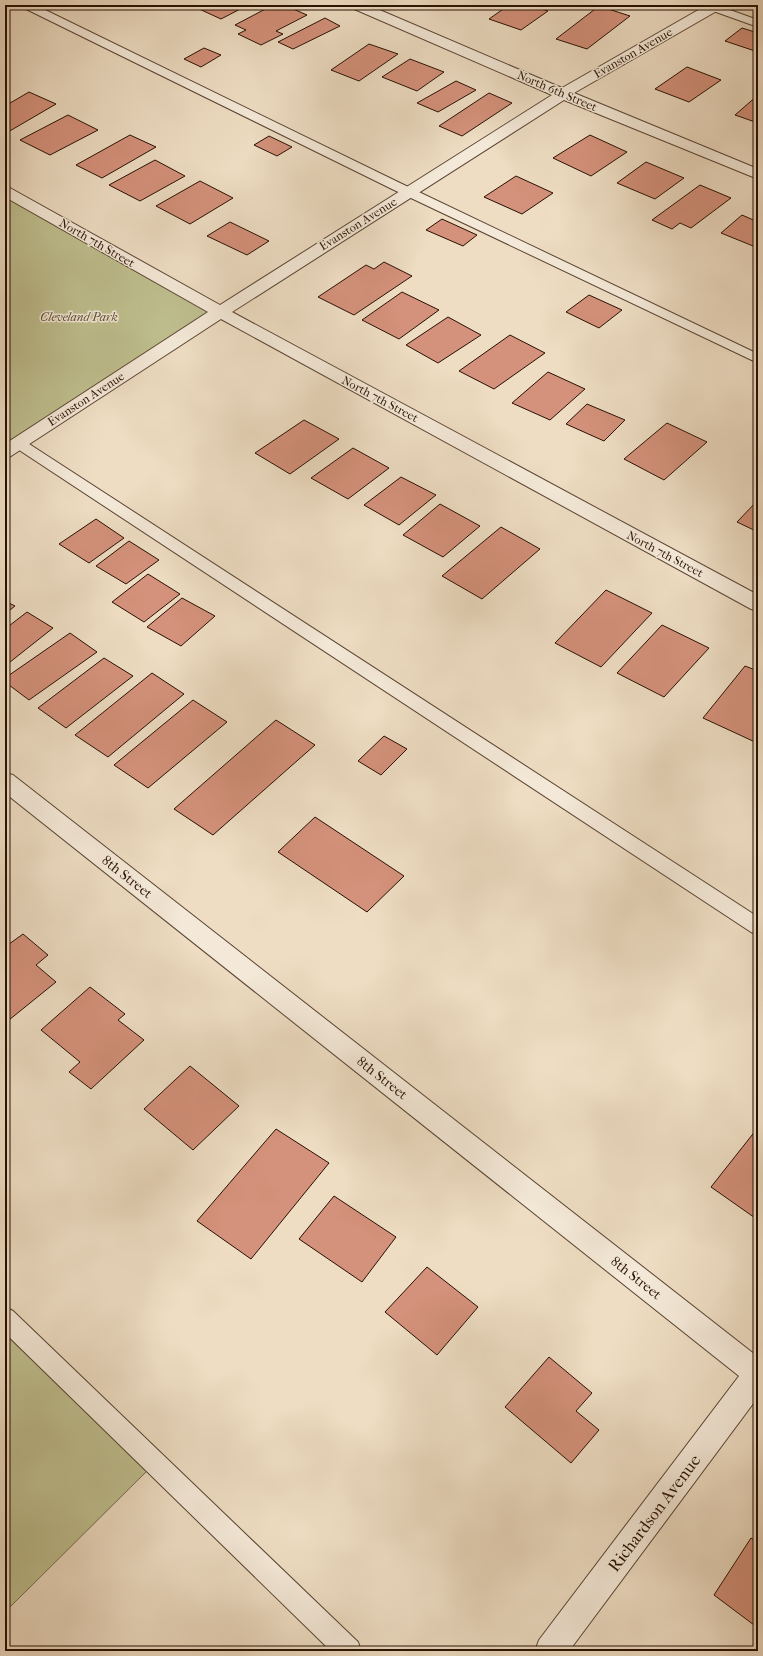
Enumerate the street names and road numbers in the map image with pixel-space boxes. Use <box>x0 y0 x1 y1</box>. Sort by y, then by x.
street label: Evanston Avenue <box>591 25 675 81</box>
street label: North 6th Street <box>515 68 600 114</box>
street label: Evanston Avenue <box>317 195 399 253</box>
street label: North 7th Street <box>57 216 138 271</box>
street label: Evanston Avenue <box>45 369 127 429</box>
street label: North 7th Street <box>339 373 421 425</box>
street label: North 7th Street <box>624 528 706 580</box>
street label: 8th Street <box>98 852 156 902</box>
street label: 8th Street <box>353 1053 411 1103</box>
street label: 8th Street <box>607 1253 665 1303</box>
street label: Richardson Avenue <box>603 1450 705 1576</box>

